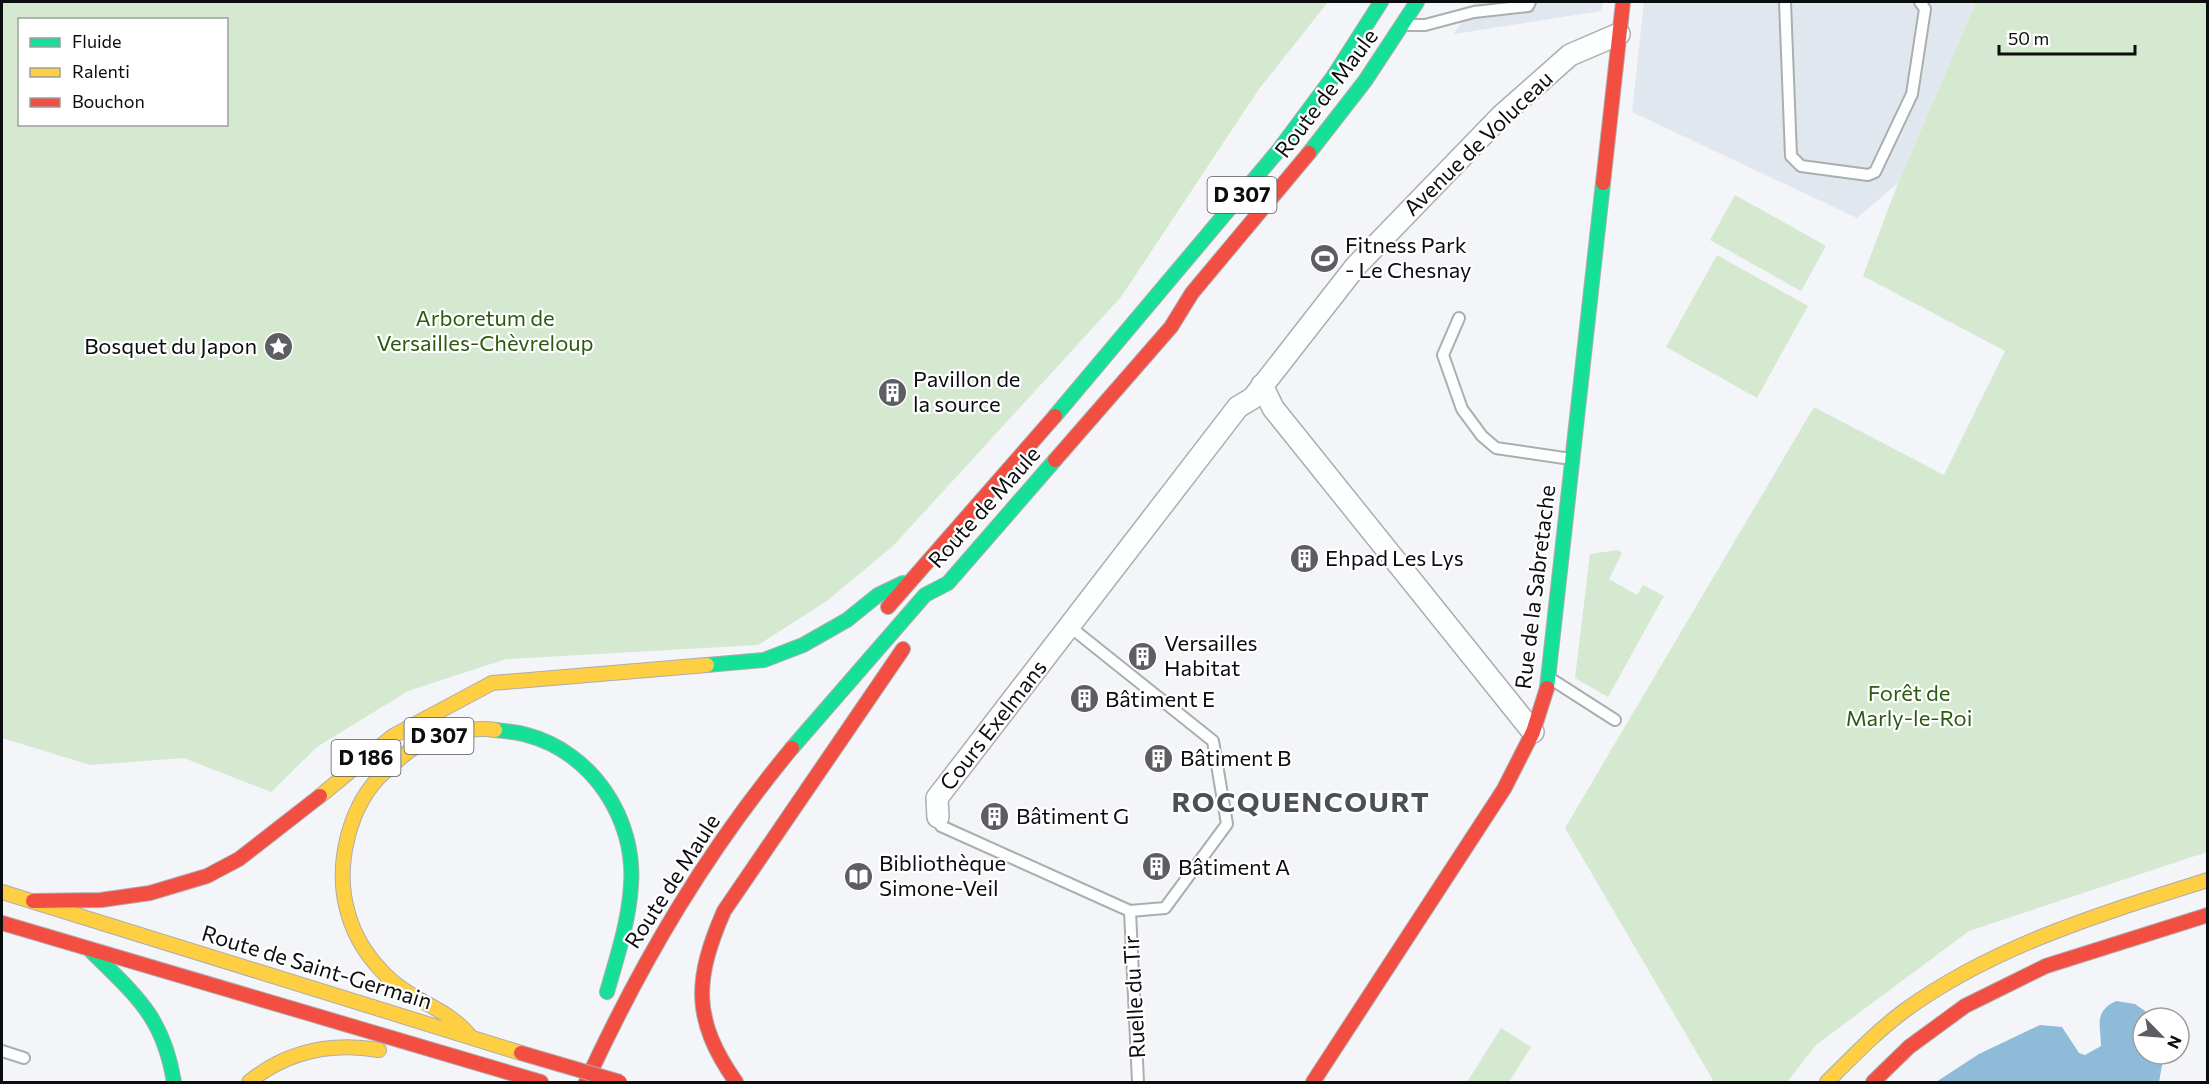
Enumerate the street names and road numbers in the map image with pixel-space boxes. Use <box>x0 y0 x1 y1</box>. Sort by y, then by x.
street label: Route de Maule <box>1268 23 1383 163</box>
street label: Avenue de Voluceau <box>1397 65 1558 221</box>
road number: D 307 <box>1208 177 1276 213</box>
street label: Route de Maule <box>922 440 1045 573</box>
street label: Rue de la Sabretache <box>1509 483 1560 691</box>
street label: Cours Exelmans <box>933 654 1052 795</box>
road number: D 307 <box>404 718 474 754</box>
road number: D 186 <box>332 740 400 776</box>
street label: Route de Maule <box>618 809 725 953</box>
street label: Route de Saint-Germain <box>199 919 435 1014</box>
street label: Ruelle du Tir <box>1117 935 1150 1059</box>

